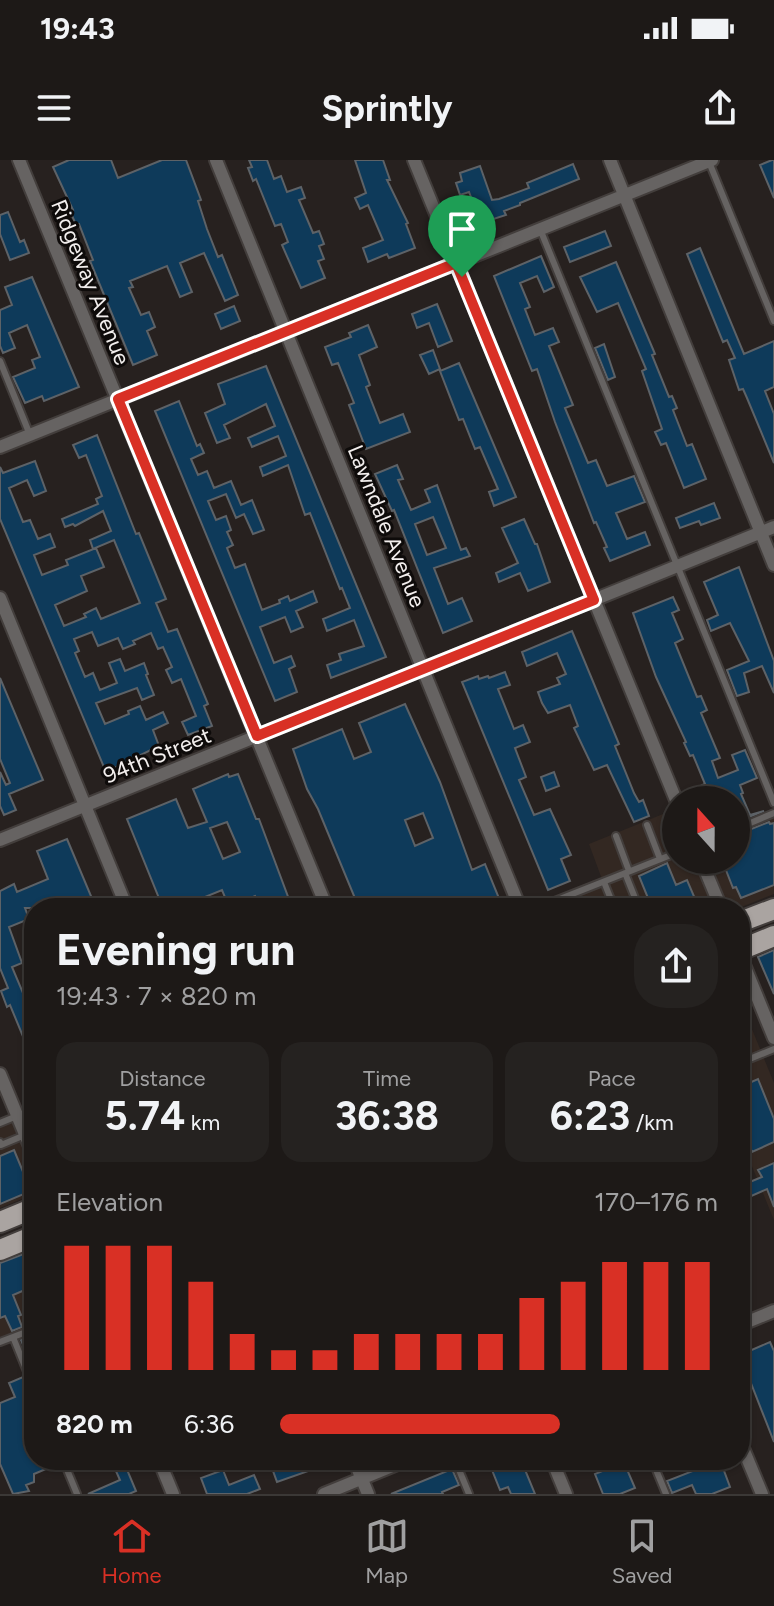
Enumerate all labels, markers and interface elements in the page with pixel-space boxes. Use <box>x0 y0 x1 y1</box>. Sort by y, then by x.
text: 19:43 <box>40 10 115 47</box>
icon: menu <box>32 86 76 130</box>
icon: share <box>698 86 742 130</box>
text: Sprintly <box>321 87 453 130</box>
pin <box>428 195 496 277</box>
street label: Ridgeway Avenue <box>45 196 136 369</box>
icon: arrive <box>440 207 484 251</box>
street label: Lawndale Avenue <box>342 441 431 611</box>
street label: 94th Street <box>99 722 215 789</box>
north arrow <box>662 786 750 874</box>
map controls <box>662 786 750 874</box>
text: Evening run <box>56 923 295 976</box>
button: share <box>634 924 718 1008</box>
text: 19:43 · 7 × 820 m <box>56 980 257 1012</box>
text: Distance <box>119 1065 205 1092</box>
text: Time <box>363 1065 411 1092</box>
text: Pace <box>588 1065 635 1092</box>
text: 5.74 <box>105 1092 185 1140</box>
text: 36:38 <box>335 1092 439 1140</box>
text: 6:23 <box>550 1092 630 1140</box>
text: km <box>185 1109 220 1136</box>
text: /km <box>630 1109 674 1136</box>
text: Elevation <box>56 1186 163 1218</box>
text: 170–176 m <box>594 1186 718 1218</box>
text: 820 m <box>56 1408 133 1440</box>
text: 6:36 <box>184 1408 234 1440</box>
tab: Home <box>102 1514 162 1589</box>
tab: Map <box>365 1514 409 1589</box>
tab: Saved <box>612 1514 672 1589</box>

